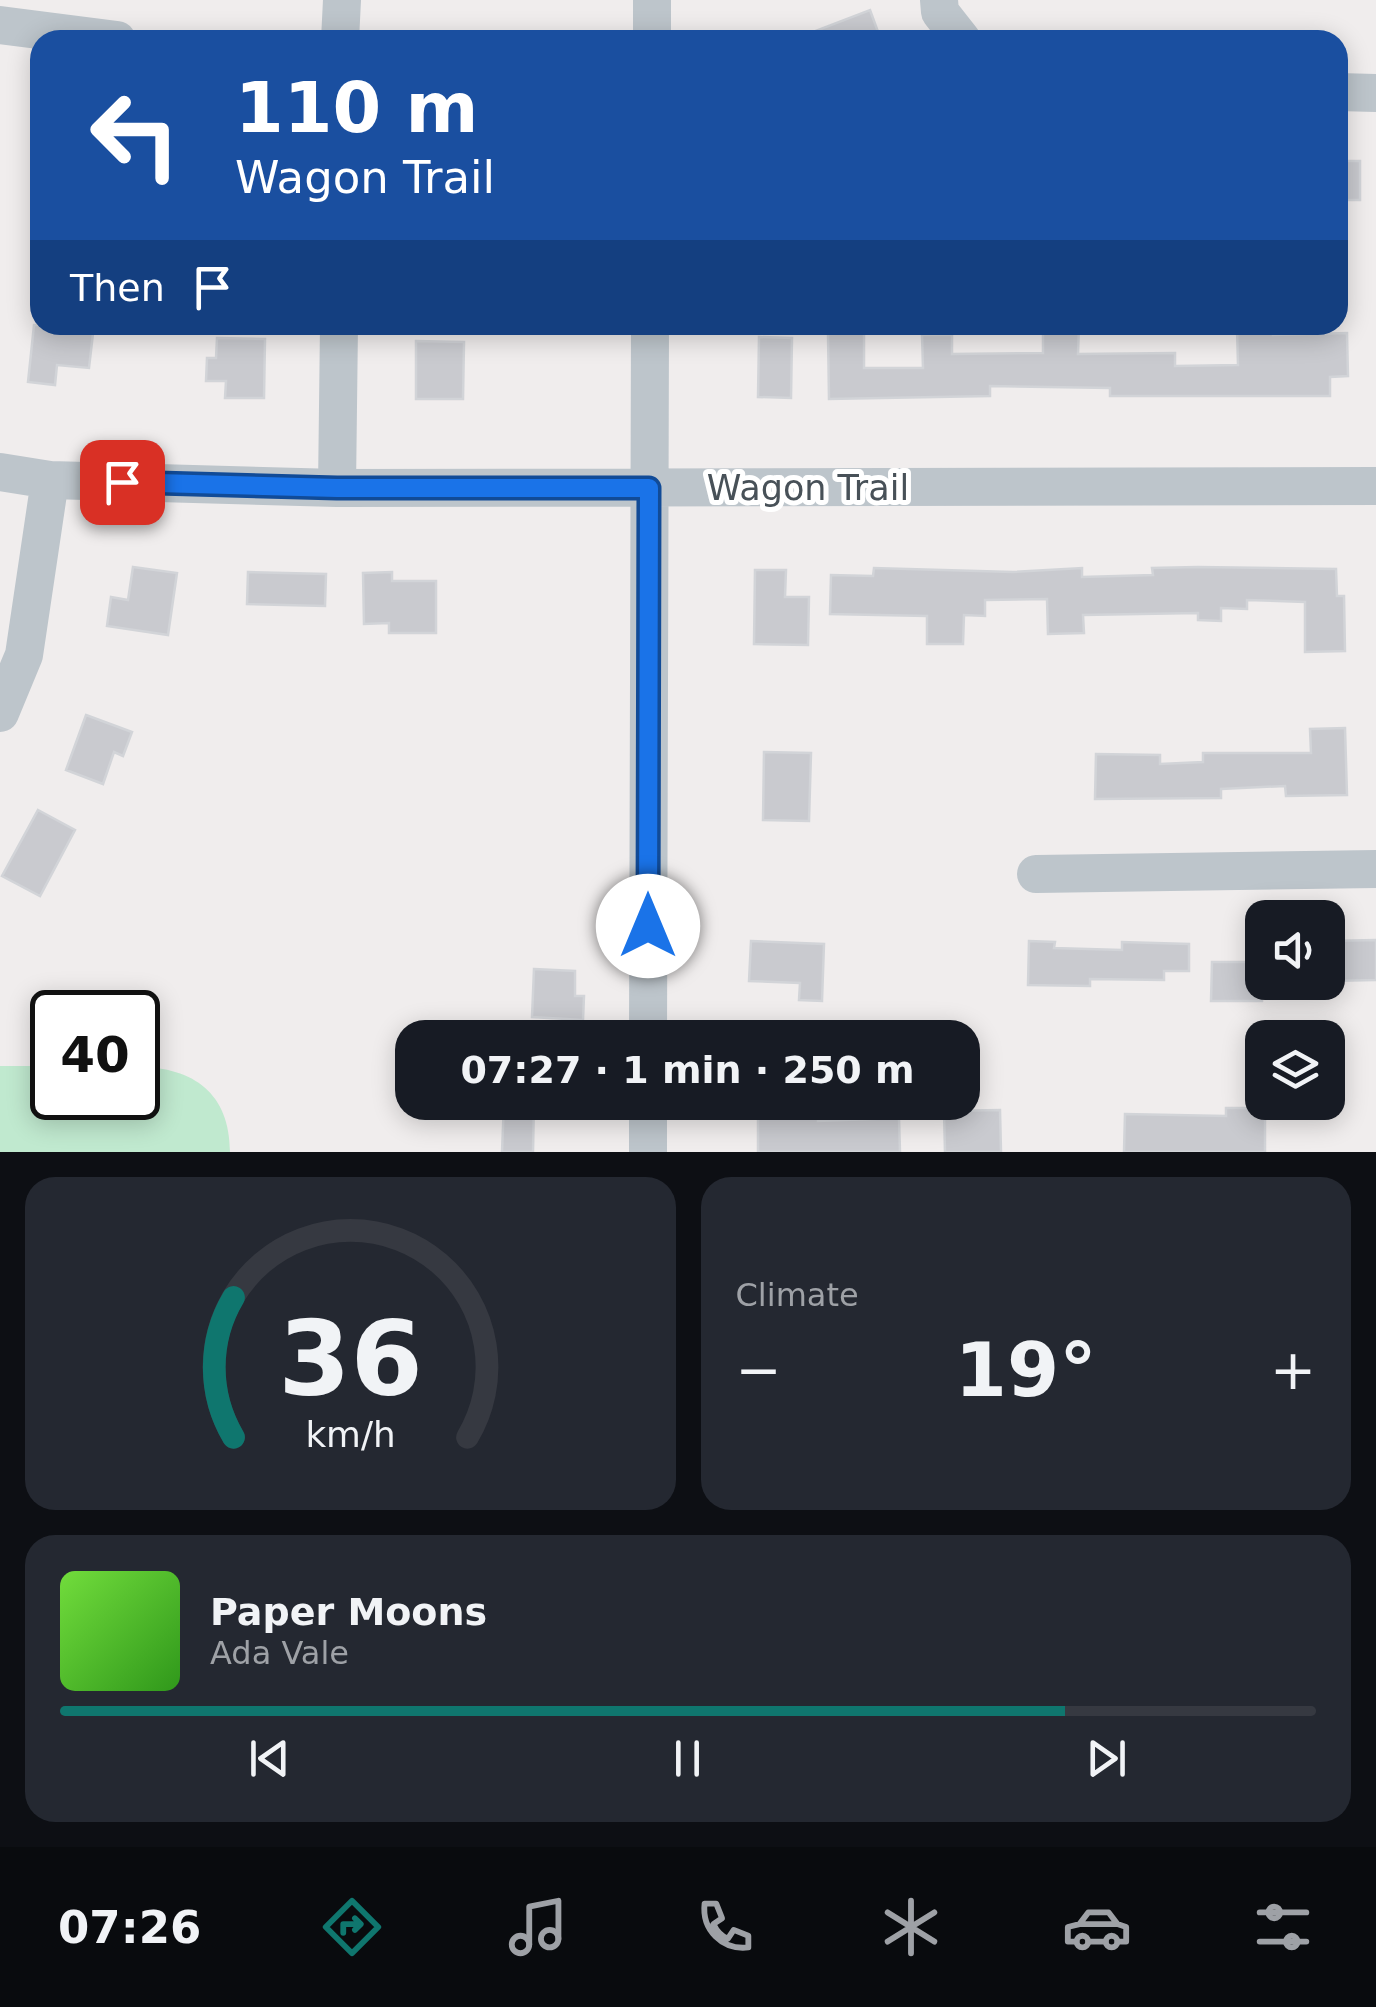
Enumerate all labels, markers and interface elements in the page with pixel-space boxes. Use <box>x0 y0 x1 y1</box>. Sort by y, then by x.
text: 110 m <box>235 67 478 149</box>
icon: left <box>70 70 200 200</box>
text: Wagon Trail <box>235 151 495 204</box>
icon: arrive <box>185 260 240 315</box>
text: Then <box>70 266 165 310</box>
pin <box>80 440 165 525</box>
icon: arrive <box>95 455 150 510</box>
street label: Wagon Trail <box>707 468 909 508</box>
position arrow <box>596 874 700 978</box>
map controls <box>1245 900 1345 1120</box>
button: sound <box>1245 900 1345 1000</box>
speed limit sign: 40 <box>30 990 160 1120</box>
button: layers <box>1245 1020 1345 1120</box>
text: 07:27 · 1 min · 250 m <box>460 1048 915 1092</box>
text: Climate <box>736 1276 859 1314</box>
text: 36 <box>278 1298 423 1420</box>
text: 19° <box>955 1326 1097 1414</box>
text: − <box>736 1338 782 1402</box>
text: + <box>1270 1338 1316 1402</box>
text: km/h <box>305 1414 395 1455</box>
text: Paper Moons <box>210 1590 487 1634</box>
text: Ada Vale <box>210 1634 349 1672</box>
icon: previous <box>242 1731 297 1786</box>
icon: pause <box>660 1731 715 1786</box>
icon: next <box>1079 1731 1134 1786</box>
icon: directions <box>317 1892 387 1962</box>
icon: music <box>503 1892 573 1962</box>
icon: phone <box>690 1892 760 1962</box>
icon: climate <box>876 1892 946 1962</box>
icon: car <box>1062 1892 1132 1962</box>
icon: filters <box>1248 1892 1318 1962</box>
text: 07:26 <box>58 1901 201 1954</box>

